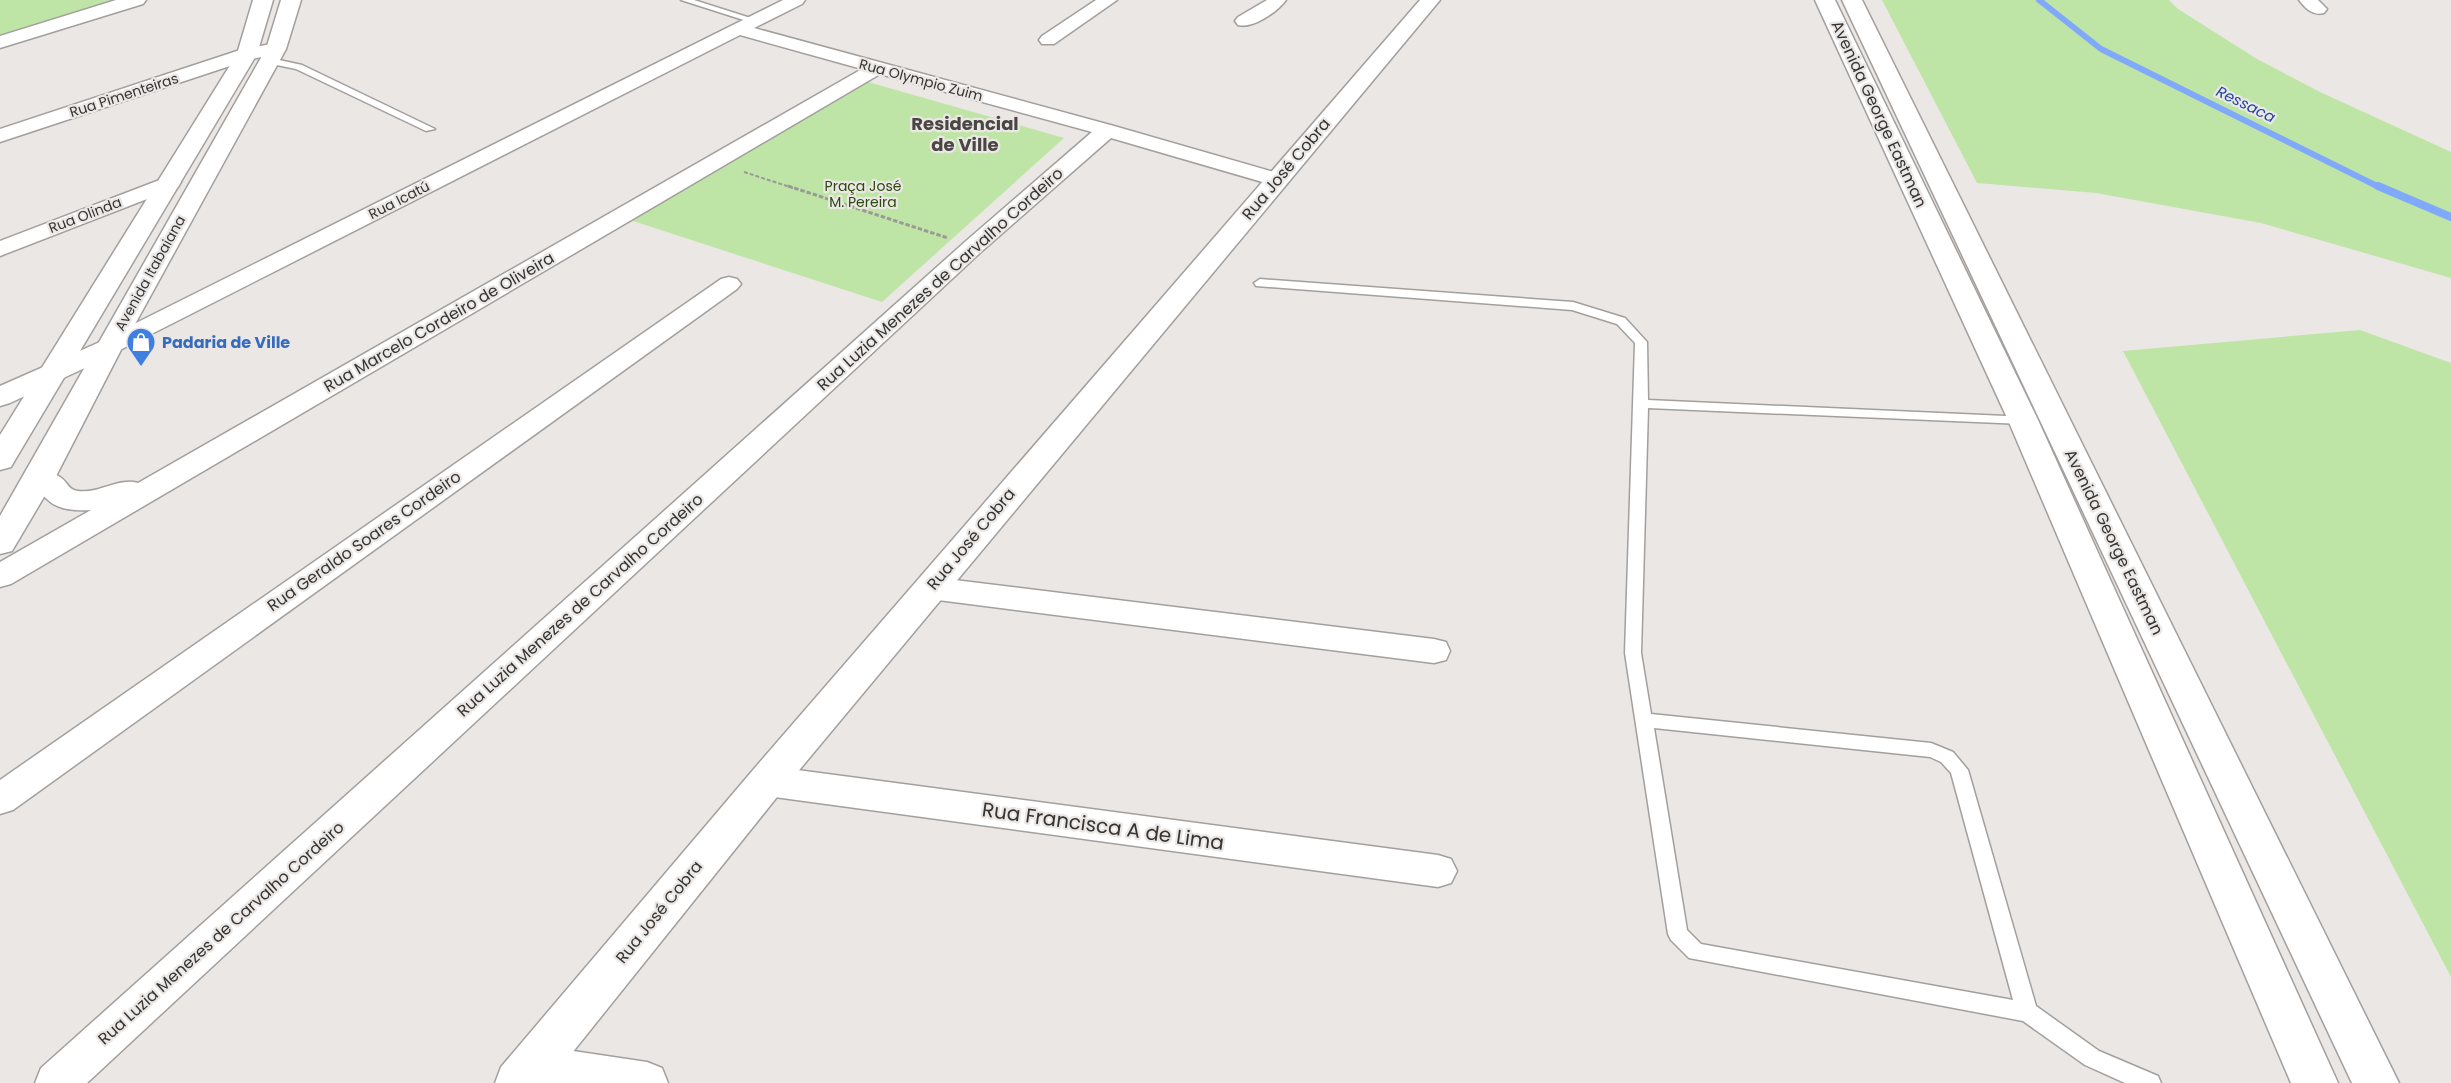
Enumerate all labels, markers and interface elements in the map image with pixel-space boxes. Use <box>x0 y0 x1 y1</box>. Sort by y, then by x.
street label: Avenida George Eastman <box>1825 17 1933 211</box>
street label: Rua Olympio Zuim <box>857 54 985 106</box>
street label: Rua Pimenteiras <box>67 68 181 122</box>
water label: Ressaca <box>2213 81 2279 127</box>
district label: Residencial de Ville <box>911 111 1019 157</box>
street label: Rua José Cobra <box>1237 113 1335 225</box>
street label: Rua Luzia Menezes de Carvalho Cordeiro <box>812 162 1068 396</box>
street label: Rua Icatú <box>365 176 433 224</box>
park label: Praça José M. Pereira <box>825 176 902 212</box>
street label: Rua Olinda <box>46 192 124 238</box>
street label: Avenida Itabaiana <box>110 212 190 334</box>
street label: Rua Marcelo Cordeiro de Oliveira <box>320 246 558 398</box>
shop icon: Padaria de Ville <box>125 326 157 368</box>
place label: Padaria de Ville <box>162 331 290 354</box>
street label: Avenida George Eastman <box>2059 445 2169 639</box>
street label: Rua Geraldo Soares Cordeiro <box>262 465 466 617</box>
street label: Rua José Cobra <box>922 483 1020 595</box>
street label: Rua Luzia Menezes de Carvalho Cordeiro <box>452 488 708 722</box>
street label: Rua Francisca A de Lima <box>980 795 1226 857</box>
street label: Rua Luzia Menezes de Carvalho Cordeiro <box>93 816 349 1050</box>
street label: Rua José Cobra <box>610 856 708 968</box>

